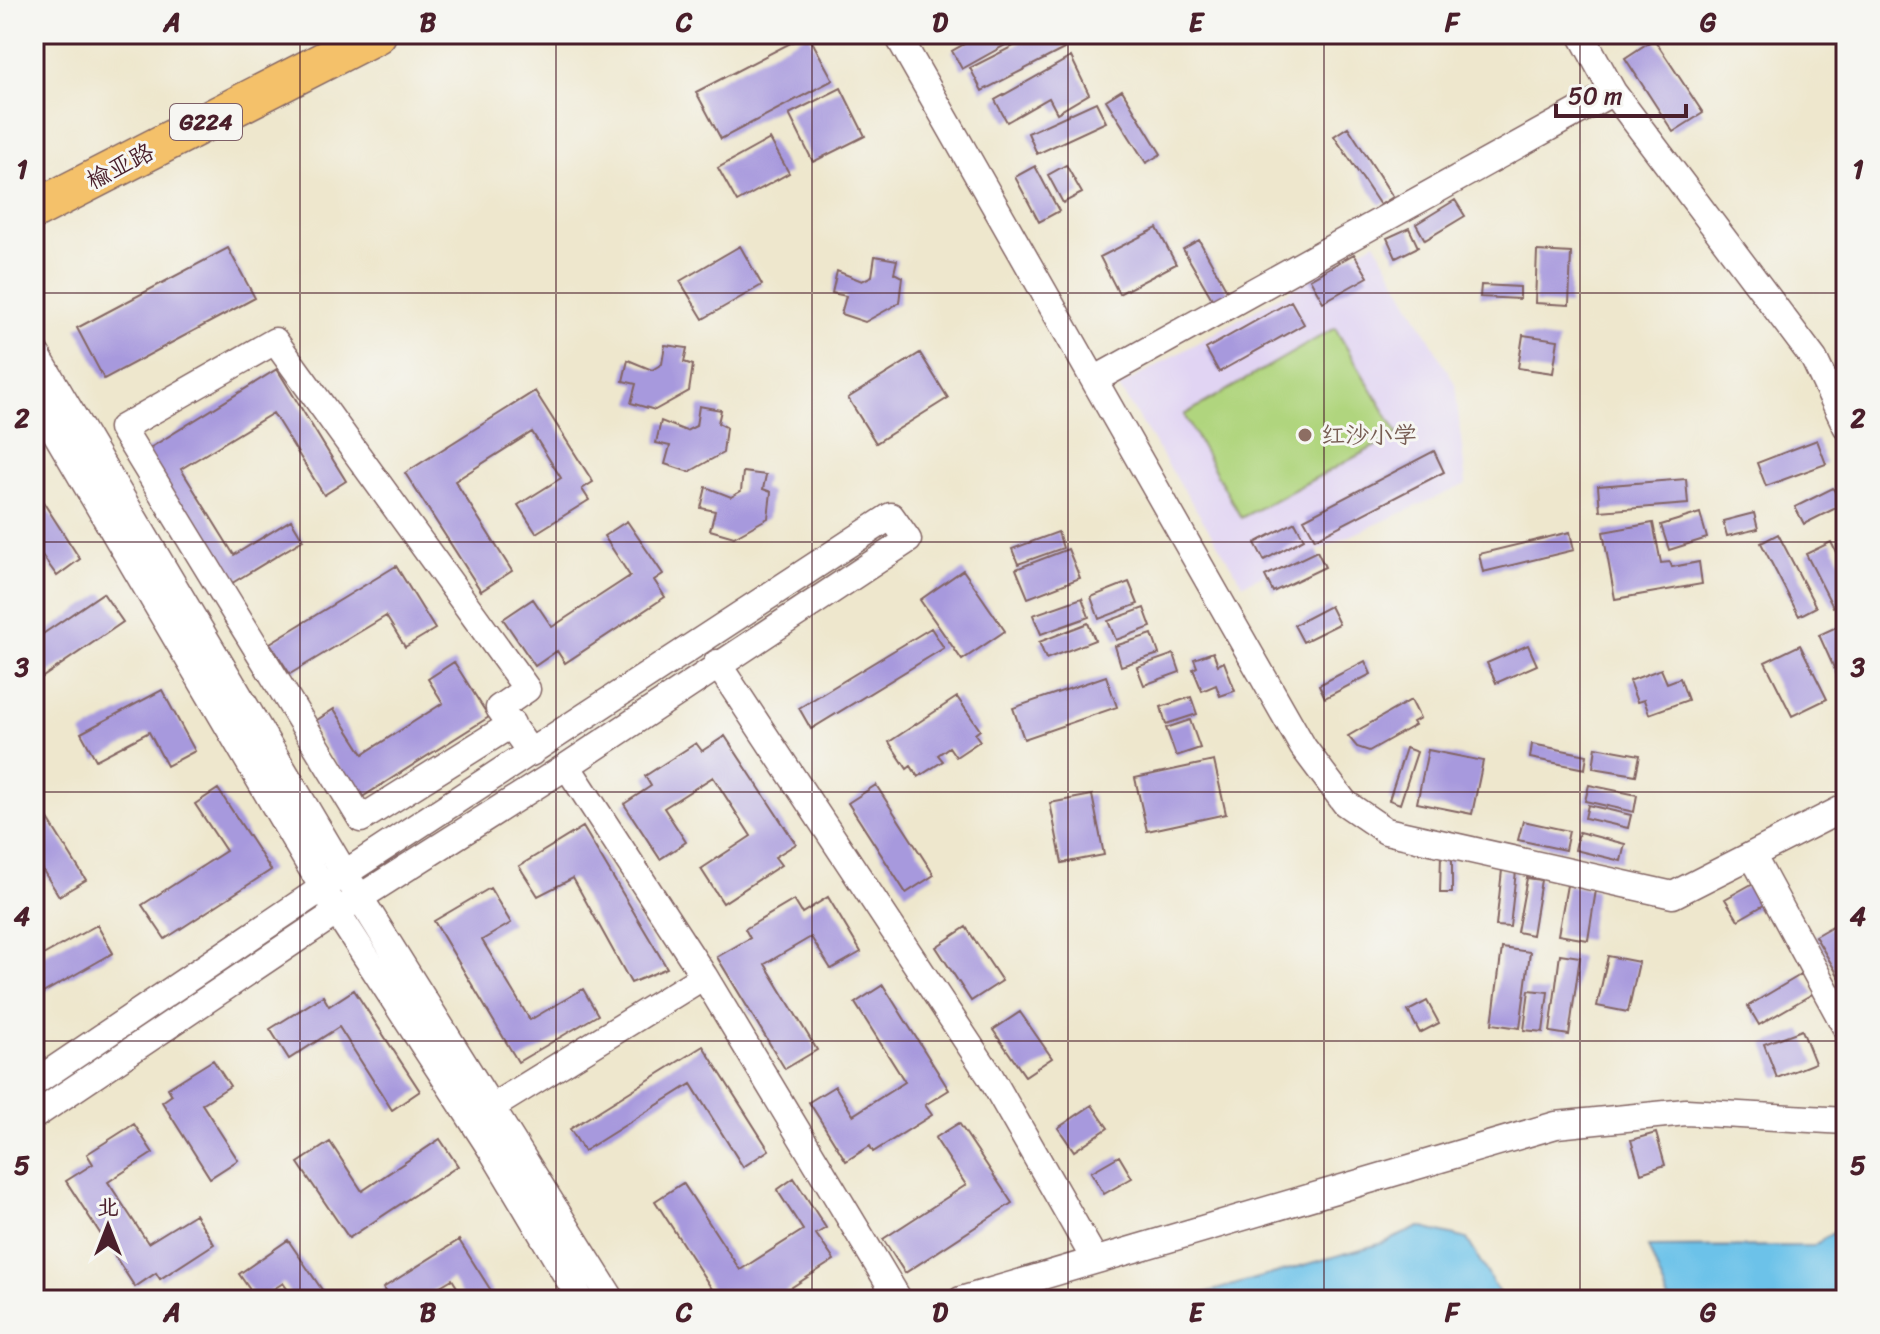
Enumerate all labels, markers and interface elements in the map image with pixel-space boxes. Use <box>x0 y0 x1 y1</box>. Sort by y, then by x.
text: A <box>162 0 181 45</box>
text: B <box>420 0 437 45</box>
text: C <box>675 0 693 45</box>
text: D <box>932 0 948 45</box>
text: E <box>1189 0 1206 45</box>
text: F <box>1444 0 1461 45</box>
text: G <box>1700 0 1717 45</box>
scale bar <box>1556 68 1686 118</box>
text: 50 m <box>1568 75 1623 117</box>
road number: G224 <box>170 104 242 140</box>
street label: 榆亚路 <box>78 131 162 201</box>
text: 1 <box>16 146 28 192</box>
text: 1 <box>1852 146 1864 192</box>
text: 2 <box>13 395 30 441</box>
text: 2 <box>1849 395 1866 441</box>
place label: 红沙小学 <box>1321 414 1417 456</box>
marker: 红沙小学 <box>1296 426 1314 444</box>
text: 3 <box>14 644 30 690</box>
text: 3 <box>1850 644 1866 690</box>
text: 4 <box>14 893 30 939</box>
text: 4 <box>1850 893 1866 939</box>
text: 5 <box>14 1142 30 1188</box>
text: 5 <box>1850 1142 1866 1188</box>
north arrow <box>68 1186 148 1266</box>
text: 北 <box>97 1187 119 1226</box>
text: A <box>162 1289 181 1334</box>
text: B <box>420 1289 437 1334</box>
text: C <box>675 1289 693 1334</box>
text: D <box>932 1289 948 1334</box>
text: E <box>1189 1289 1206 1334</box>
text: F <box>1444 1289 1461 1334</box>
text: G <box>1700 1289 1717 1334</box>

